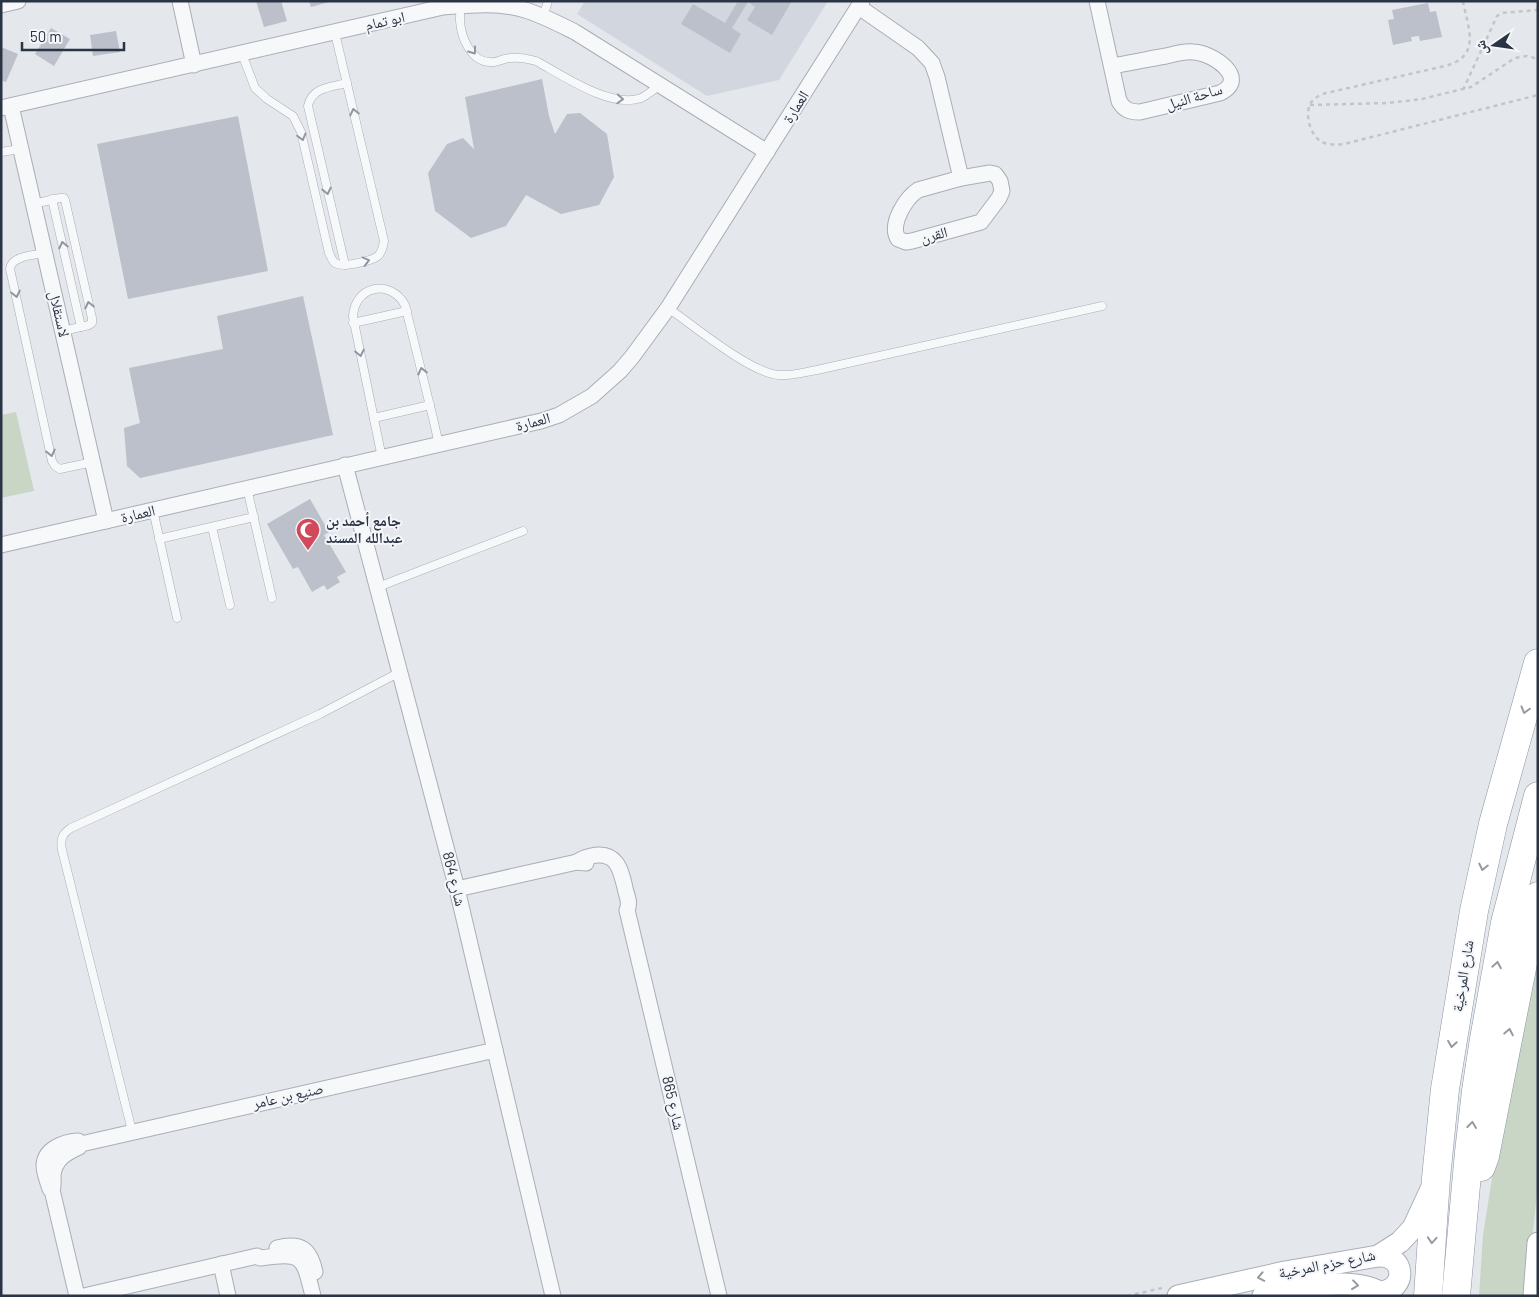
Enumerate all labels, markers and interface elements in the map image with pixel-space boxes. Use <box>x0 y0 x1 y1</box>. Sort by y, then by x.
street label: ابو تمام <box>363 7 407 35</box>
scale bar <box>22 20 125 52</box>
north arrow <box>1469 20 1519 70</box>
text: 50 m <box>30 27 62 45</box>
text: ش <box>1471 39 1492 57</box>
one-way arrow <box>467 45 476 55</box>
street label: ساحة النيل <box>1163 79 1225 115</box>
street label: العمارة <box>778 87 813 127</box>
one-way arrow <box>617 94 625 105</box>
one-way arrow <box>349 107 360 116</box>
one-way arrow <box>296 133 307 142</box>
one-way arrow <box>321 186 332 195</box>
street label: القرن <box>918 222 950 248</box>
one-way arrow <box>58 240 69 249</box>
one-way arrow <box>361 256 370 266</box>
street label: لاستقلال <box>44 289 74 339</box>
one-way arrow <box>10 290 21 299</box>
one-way arrow <box>84 300 95 309</box>
one-way arrow <box>354 348 364 357</box>
one-way arrow <box>417 366 428 375</box>
street label: العمارة <box>514 408 552 435</box>
one-way arrow <box>45 448 56 457</box>
street label: العمارة <box>119 500 157 527</box>
place label: جامع أحمد بن عبدالله المسند <box>326 511 403 547</box>
mosque icon: جامع أحمد بن عبدالله المسند <box>295 517 321 551</box>
one-way arrow <box>1520 705 1530 713</box>
street label: شارع 864 <box>438 850 470 908</box>
one-way arrow <box>1479 862 1489 871</box>
street label: شارع المرخية <box>1447 939 1479 1013</box>
one-way arrow <box>1492 960 1502 969</box>
one-way arrow <box>1504 1028 1514 1037</box>
one-way arrow <box>1447 1040 1457 1048</box>
street label: شارع 865 <box>657 1074 689 1132</box>
street label: صنيع بن عامر <box>250 1078 325 1114</box>
one-way arrow <box>1466 1121 1477 1129</box>
one-way arrow <box>1426 1237 1437 1245</box>
street label: شارع حزم المرخية <box>1277 1245 1377 1283</box>
one-way arrow <box>1257 1271 1266 1281</box>
one-way arrow <box>1351 1280 1359 1290</box>

